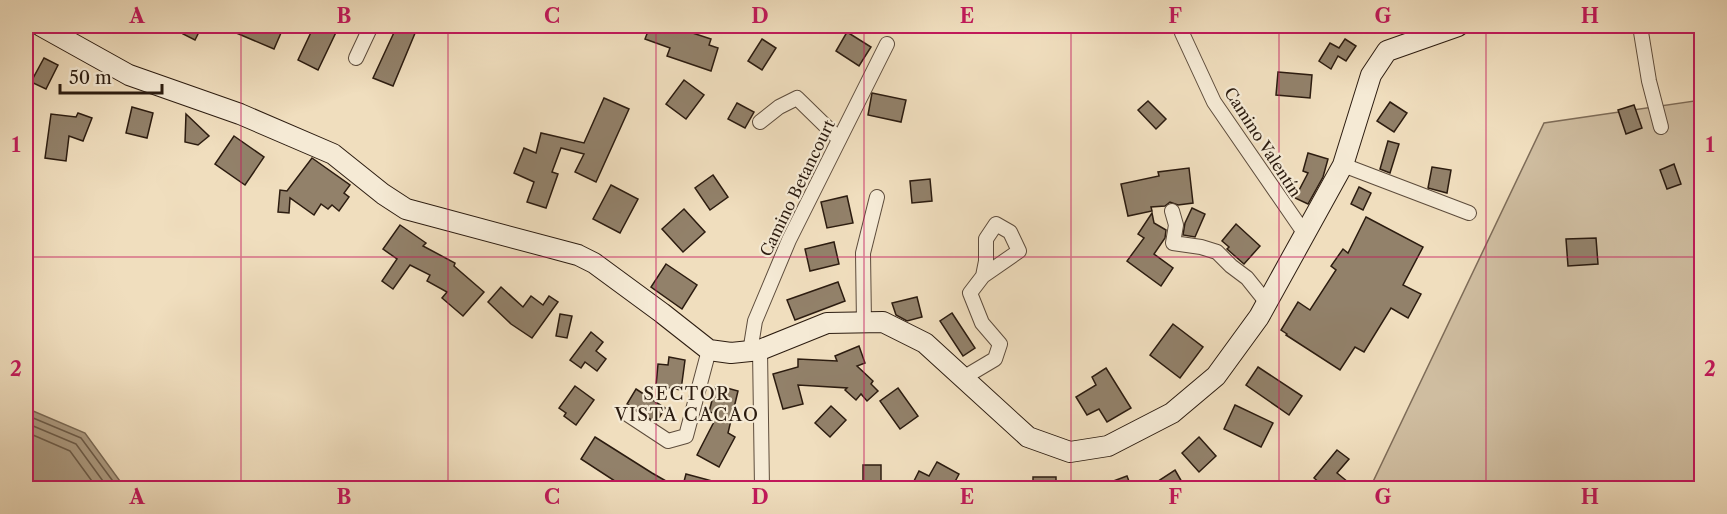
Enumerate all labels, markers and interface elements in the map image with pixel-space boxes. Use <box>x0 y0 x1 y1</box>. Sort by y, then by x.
text: A <box>128 4 145 28</box>
text: B <box>337 4 352 28</box>
text: C <box>544 4 560 28</box>
text: D <box>751 4 769 28</box>
text: E <box>960 4 974 28</box>
text: F <box>1168 4 1182 28</box>
text: G <box>1375 4 1392 28</box>
text: H <box>1581 4 1599 28</box>
scale bar <box>60 57 162 95</box>
text: 50 m <box>69 67 112 89</box>
street label: Camino Valentín <box>1220 83 1306 201</box>
street label: Camino Betancourt <box>755 116 839 259</box>
text: 1 <box>12 133 21 157</box>
text: 1 <box>1706 133 1715 157</box>
text: 2 <box>10 357 22 381</box>
text: 2 <box>1704 357 1716 381</box>
district label: SECTOR VISTA CACAO <box>614 383 759 426</box>
text: A <box>128 485 145 509</box>
text: B <box>337 485 352 509</box>
text: C <box>544 485 560 509</box>
text: D <box>751 485 769 509</box>
text: E <box>960 485 974 509</box>
text: F <box>1168 485 1182 509</box>
text: G <box>1375 485 1392 509</box>
text: H <box>1581 485 1599 509</box>

